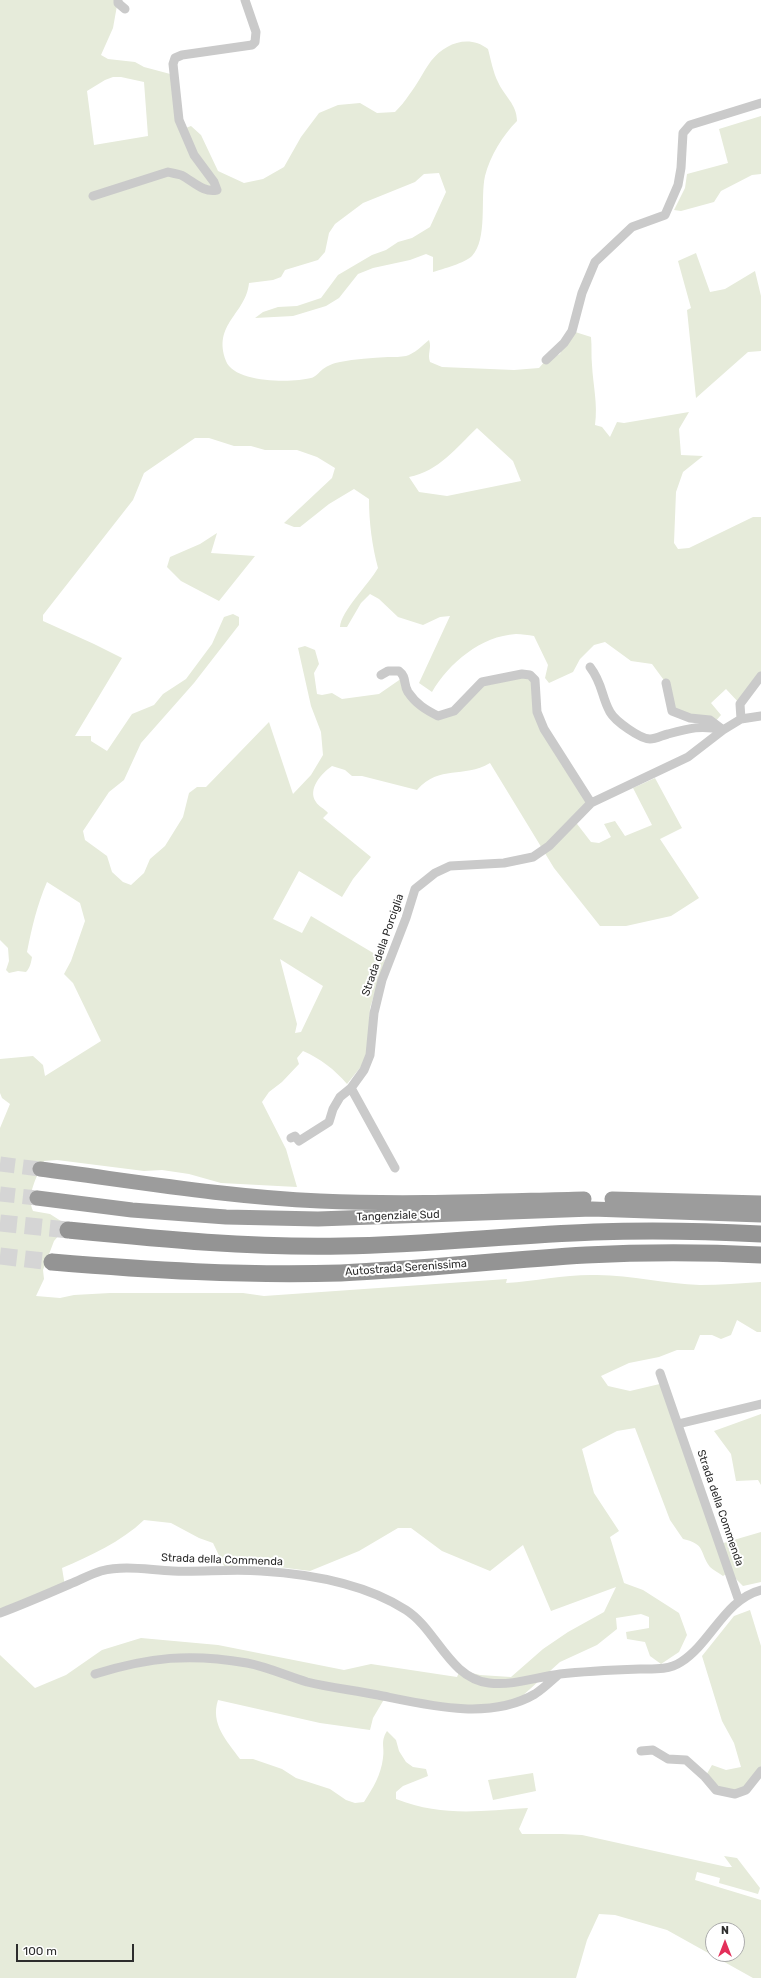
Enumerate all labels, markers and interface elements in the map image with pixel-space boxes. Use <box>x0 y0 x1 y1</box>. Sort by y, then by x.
street label: Strada della Porciglia <box>359 892 407 998</box>
street label: Tangenziale Sud <box>356 1208 440 1224</box>
street label: Autostrada Serenissima <box>345 1257 467 1279</box>
street label: Strada della Commenda <box>694 1448 746 1568</box>
street label: Strada della Commenda <box>161 1551 283 1569</box>
north arrow <box>705 1922 745 1962</box>
text: N <box>721 1924 729 1937</box>
scale bar <box>18 1936 136 1962</box>
text: 100 m <box>23 1944 57 1958</box>

